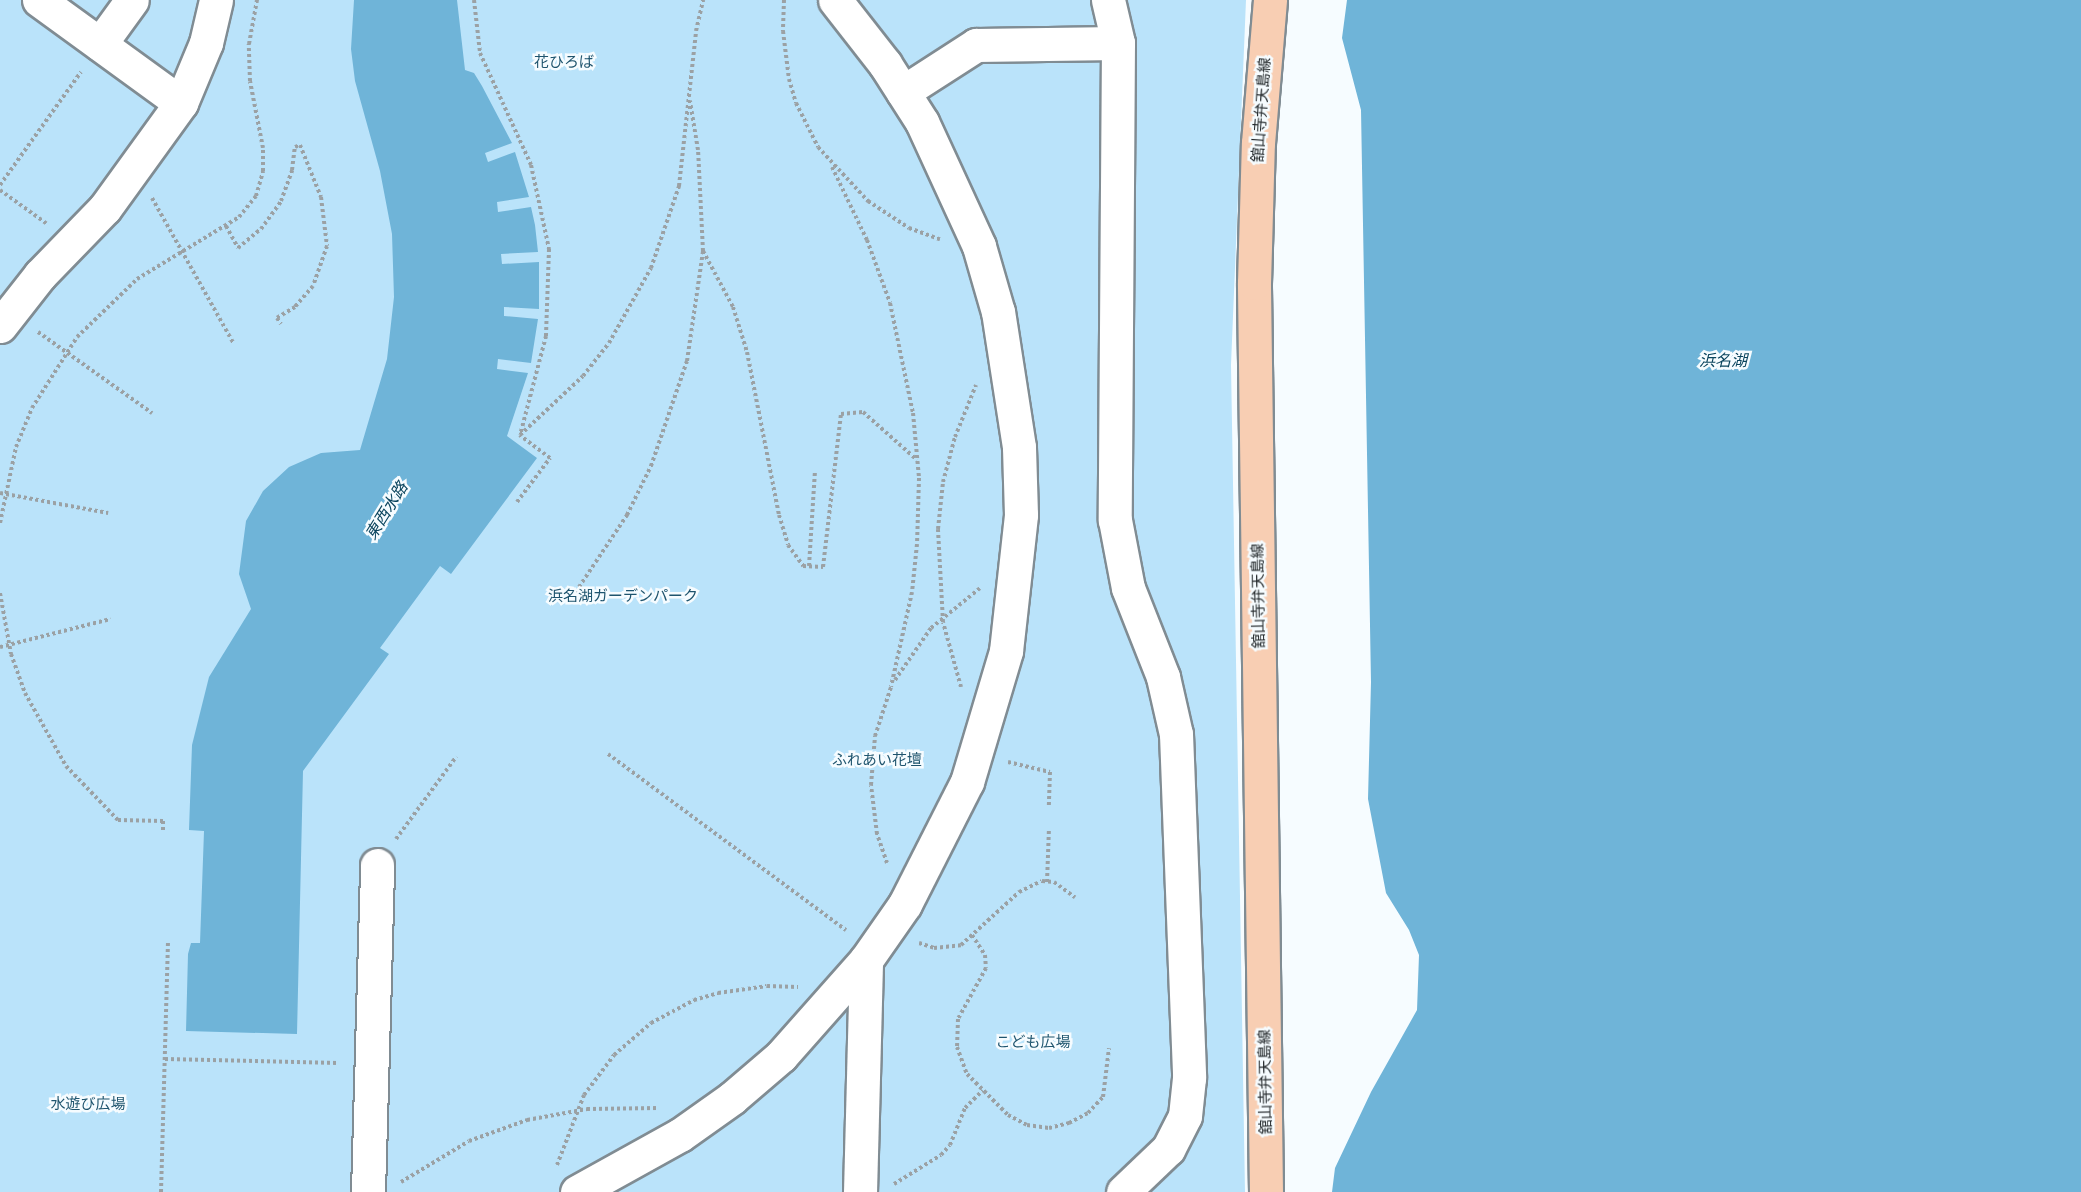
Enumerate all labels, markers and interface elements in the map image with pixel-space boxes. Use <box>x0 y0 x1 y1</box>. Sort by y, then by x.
park label: 花ひろば <box>534 53 594 71</box>
street label: 舘山寺弁天島線 <box>1248 57 1274 163</box>
water label: 浜名湖 <box>1699 351 1747 371</box>
water label: 東西水路 <box>362 479 412 543</box>
street label: 舘山寺弁天島線 <box>1248 543 1268 649</box>
park label: 浜名湖ガーデンパーク <box>548 587 698 605</box>
park label: ふれあい花壇 <box>832 751 922 769</box>
street label: 舘山寺弁天島線 <box>1255 1029 1275 1135</box>
park label: こども広場 <box>996 1033 1070 1051</box>
park label: 水遊び広場 <box>51 1095 125 1113</box>

